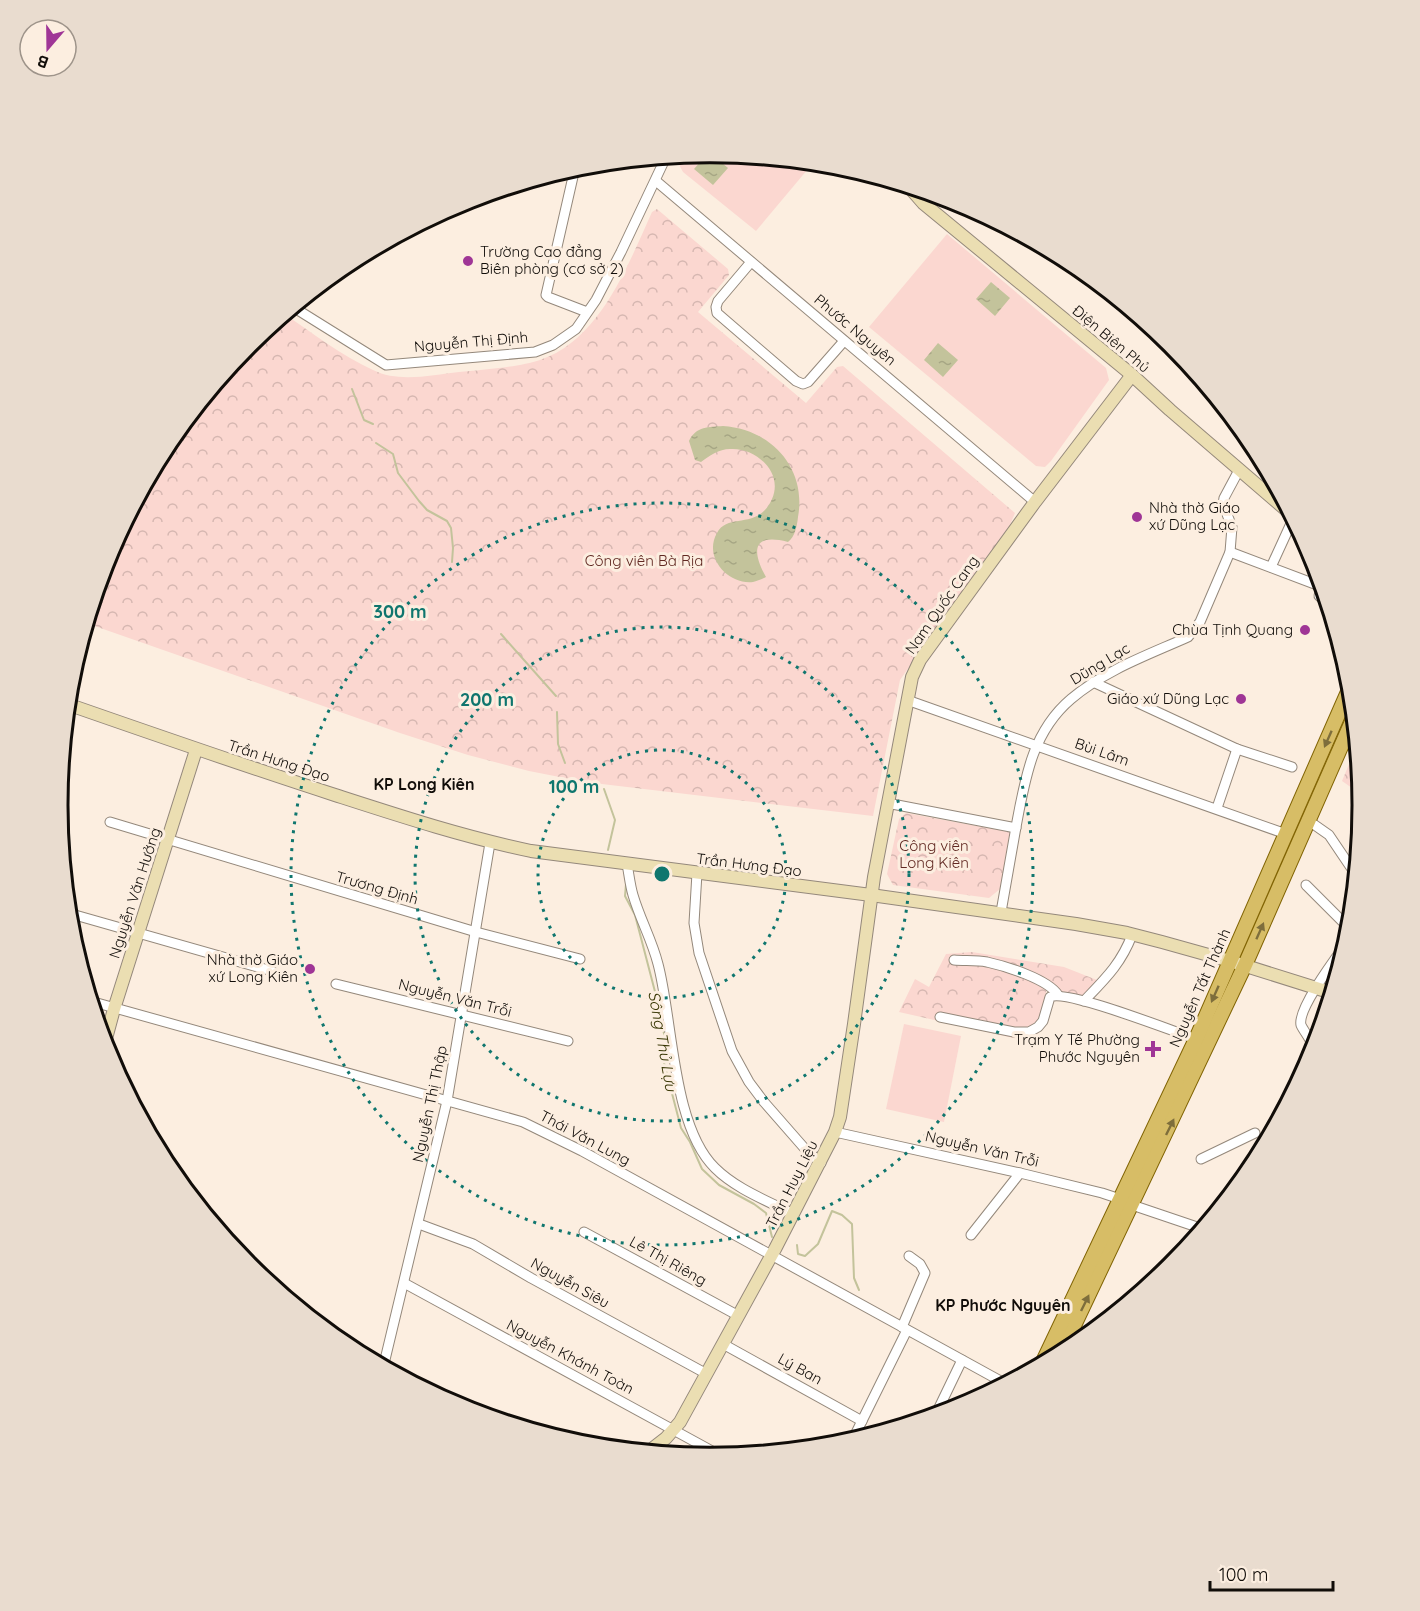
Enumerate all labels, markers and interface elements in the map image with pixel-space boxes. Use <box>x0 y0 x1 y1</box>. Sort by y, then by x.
north arrow <box>18 18 78 78</box>
text: B <box>35 51 51 73</box>
place label: Trường Cao đẳng Biên phòng (cơ sở 2) <box>480 242 624 278</box>
marker: Trường Cao đẳng Biên phòng (cơ sở 2) <box>461 254 475 268</box>
street label: Phước Nguyên <box>810 290 900 369</box>
street label: Điện Biên Phủ <box>1069 301 1154 377</box>
street label: Nguyễn Thị Định <box>413 327 529 356</box>
place label: Nhà thờ Giáo xứ Dũng Lạc <box>1149 498 1240 534</box>
marker: Nhà thờ Giáo xứ Dũng Lạc <box>1130 510 1144 524</box>
park label: Công viên Bà Rịa <box>585 551 703 570</box>
street label: Nam Quốc Cang <box>901 552 983 658</box>
text: 300 m <box>373 600 427 623</box>
place label: Chùa Tịnh Quang <box>1172 620 1293 639</box>
marker: Chùa Tịnh Quang <box>1298 623 1312 637</box>
street label: Dũng Lạc <box>1066 638 1133 689</box>
text: 200 m <box>460 688 514 711</box>
place label: Giáo xứ Dũng Lạc <box>1107 689 1229 708</box>
marker: Giáo xứ Dũng Lạc <box>1234 692 1248 706</box>
one-way arrow <box>1323 730 1332 748</box>
street label: Bùi Lâm <box>1072 733 1132 770</box>
street label: Trần Hưng Đạo <box>226 735 333 786</box>
district label: KP Long Kiên <box>373 774 475 794</box>
text: 100 m <box>549 775 599 798</box>
street label: Nguyễn Văn Hưởng <box>104 825 165 961</box>
park label: Công viên Long Kiên <box>899 836 969 872</box>
street label: Trần Hưng Đạo <box>695 849 803 880</box>
centre of rings <box>652 864 672 884</box>
street label: Trương Định <box>334 867 421 908</box>
one-way arrow <box>1256 922 1265 939</box>
street label: Nguyễn Tất Thành <box>1165 925 1234 1050</box>
place label: Nhà thờ Giáo xứ Long Kiên <box>207 950 298 986</box>
marker: Nhà thờ Giáo xứ Long Kiên <box>303 962 317 976</box>
street label: Nguyễn Văn Trỗi <box>396 974 514 1021</box>
one-way arrow <box>1211 986 1220 1003</box>
water label: Sông Thủ Lựu <box>644 989 682 1093</box>
place label: Trạm Y Tế Phường Phước Nguyên <box>1014 1030 1140 1066</box>
marker: Trạm Y Tế Phường Phước Nguyên <box>1144 1040 1162 1058</box>
street label: Nguyễn Thị Thập <box>408 1044 451 1164</box>
street label: Thái Văn Lung <box>537 1106 634 1169</box>
one-way arrow <box>1165 1118 1174 1135</box>
street label: Nguyễn Văn Trỗi <box>923 1126 1041 1171</box>
street label: Trần Huy Liệu <box>761 1137 822 1231</box>
street label: Lê Thị Riêng <box>626 1232 710 1290</box>
street label: Nguyễn Siêu <box>528 1253 613 1312</box>
one-way arrow <box>1081 1294 1090 1311</box>
district label: KP Phước Nguyên <box>935 1295 1071 1315</box>
street label: Nguyễn Khánh Toàn <box>503 1315 637 1398</box>
street label: Lý Ban <box>775 1349 826 1388</box>
scale bar <box>1210 1554 1333 1592</box>
text: 100 m <box>1219 1563 1268 1586</box>

